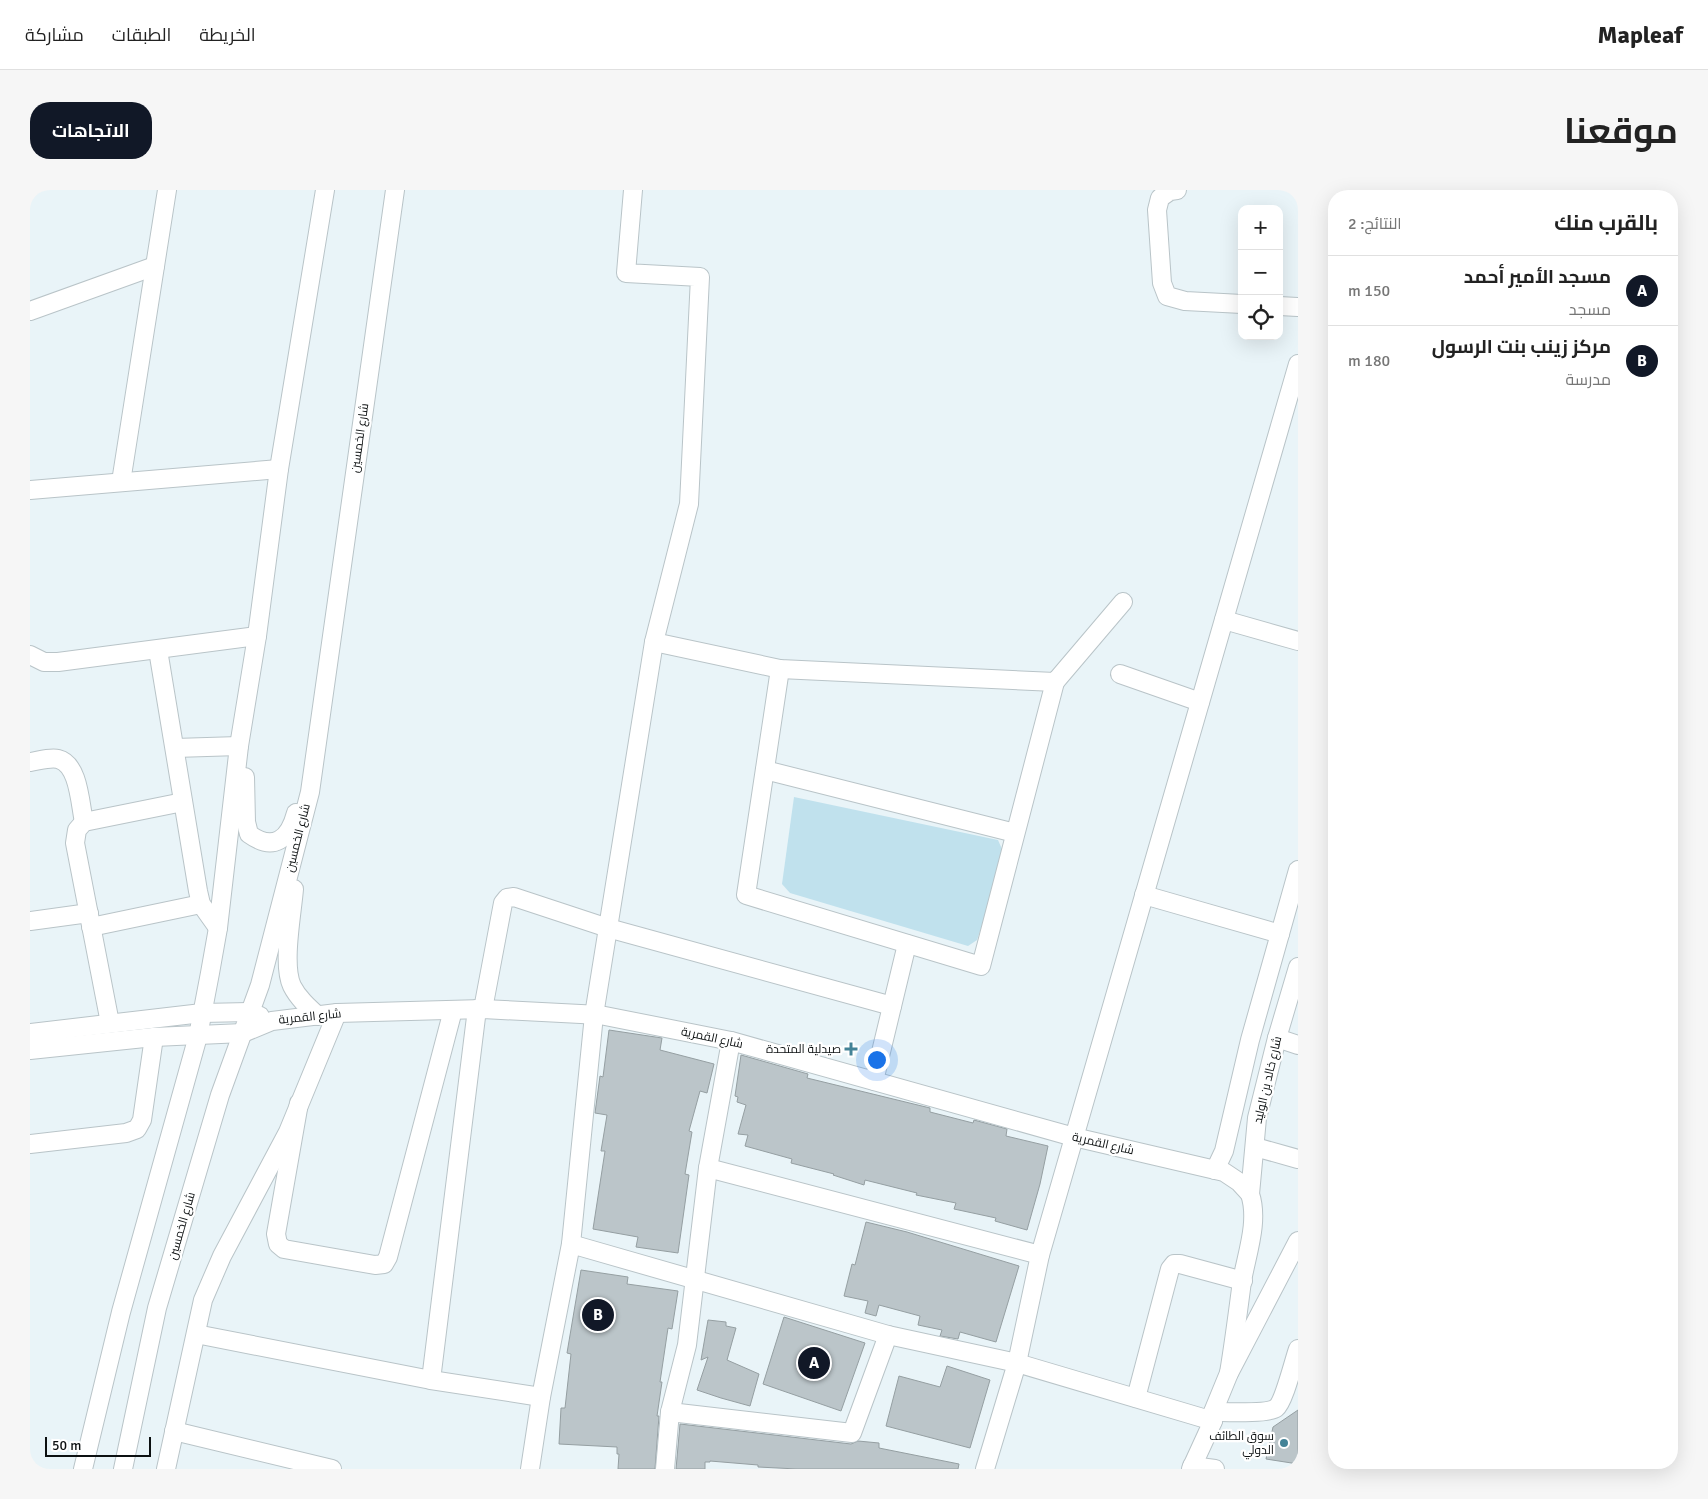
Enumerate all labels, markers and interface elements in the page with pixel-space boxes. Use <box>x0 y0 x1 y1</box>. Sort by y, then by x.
text: Mapleaf <box>1598 20 1683 50</box>
text: مشاركة <box>25 24 84 46</box>
text: الطبقات <box>112 24 171 46</box>
text: الخريطة <box>199 24 256 46</box>
button: الاتجاهات <box>30 102 152 159</box>
text: موقعنا <box>1564 110 1678 153</box>
map controls <box>1238 205 1283 340</box>
button: + <box>1238 205 1283 250</box>
text: بالقرب منك <box>1554 210 1658 236</box>
text: النتائج: 2 <box>1348 214 1402 234</box>
button: − <box>1238 250 1283 295</box>
text: مسجد الأمير أحمد <box>1464 265 1611 289</box>
text: 150 m <box>1348 281 1390 301</box>
text: A <box>1637 281 1647 301</box>
button: locate <box>1238 295 1283 340</box>
text: مسجد <box>1569 300 1611 320</box>
text: مركز زينب بنت الرسول <box>1432 335 1611 359</box>
text: 180 m <box>1348 351 1390 371</box>
text: B <box>1637 351 1647 371</box>
text: مدرسة <box>1565 370 1611 390</box>
street label: شارع الخمسين <box>348 402 372 474</box>
street label: شارع الخمسين <box>282 802 314 874</box>
street label: شارع القمرية <box>278 1006 342 1028</box>
street label: شارع القمرية <box>680 1024 744 1052</box>
street label: شارع خالد بن الوليد <box>1251 1035 1285 1125</box>
place label: صيدلية المتحدة <box>766 1042 841 1057</box>
marker: صيدلية المتحدة <box>845 1043 857 1055</box>
your location <box>864 1047 890 1073</box>
street label: شارع القمرية <box>1071 1130 1135 1158</box>
street label: شارع الخمسين <box>165 1190 199 1262</box>
pin: B <box>582 1296 614 1334</box>
pin: A <box>798 1344 830 1382</box>
place label: سوق الطائف الدولي <box>1209 1429 1274 1460</box>
scale bar <box>45 1434 151 1457</box>
text: 50 m <box>52 1437 81 1454</box>
marker: سوق الطائف الدولي <box>1278 1437 1290 1449</box>

